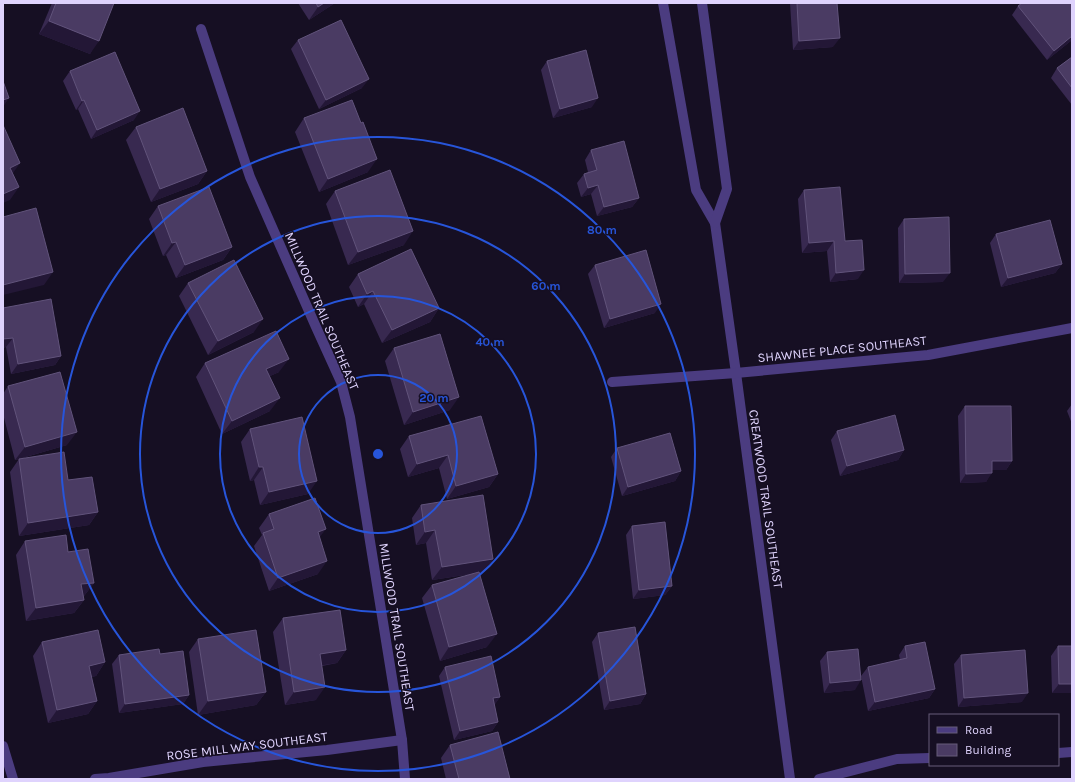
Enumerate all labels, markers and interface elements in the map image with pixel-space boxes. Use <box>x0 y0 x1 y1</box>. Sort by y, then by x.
text: 80 m <box>587 223 617 237</box>
street label: MILLWOOD TRAIL SOUTHEAST <box>282 230 362 393</box>
text: 60 m <box>531 279 561 293</box>
street label: SHAWNEE PLACE SOUTHEAST <box>757 333 928 365</box>
text: 40 m <box>475 335 505 349</box>
text: 20 m <box>419 391 449 405</box>
street label: CREATWOOD TRAIL SOUTHEAST <box>746 409 786 590</box>
centre of rings <box>371 447 385 461</box>
street label: MILLWOOD TRAIL SOUTHEAST <box>376 542 418 713</box>
legend <box>929 714 1059 766</box>
text: Road <box>965 723 993 737</box>
street label: ROSE MILL WAY SOUTHEAST <box>166 729 329 763</box>
text: Building <box>965 743 1012 757</box>

